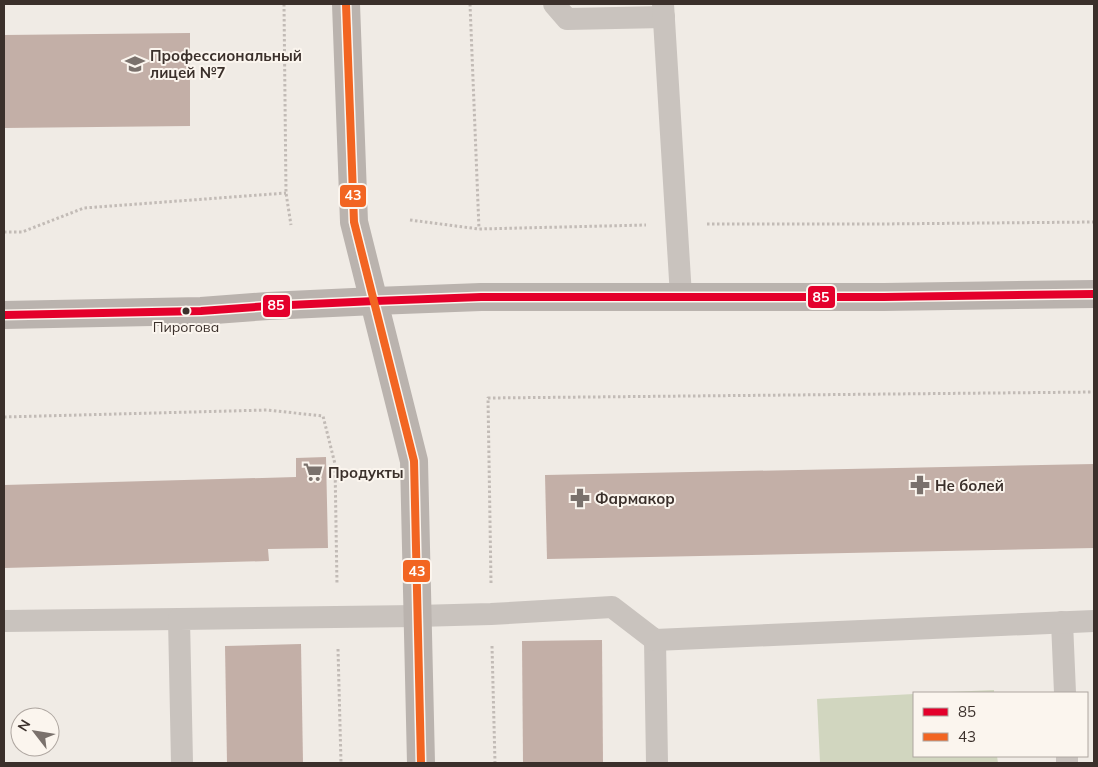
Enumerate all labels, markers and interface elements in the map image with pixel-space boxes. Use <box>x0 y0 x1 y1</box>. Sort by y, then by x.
place label: Профессиональный лицей №7 <box>150 46 302 82</box>
school or university icon: Профессиональный лицей №7 <box>124 53 146 75</box>
line badge: 43 <box>339 184 367 208</box>
text: 43 <box>345 186 361 204</box>
line badge: 85 <box>807 285 836 309</box>
text: 85 <box>813 288 829 306</box>
line badge: 85 <box>262 294 291 318</box>
text: 85 <box>268 296 284 314</box>
marker: Пирогова <box>181 306 191 316</box>
place label: Пирогова <box>153 318 219 336</box>
supermarket icon: Продукты <box>302 461 324 483</box>
place label: Продукты <box>328 463 404 482</box>
pharmacy icon: Не болей <box>909 474 931 496</box>
place label: Не болей <box>935 476 1004 495</box>
pharmacy icon: Фармакор <box>569 487 591 509</box>
place label: Фармакор <box>595 489 675 508</box>
line badge: 43 <box>402 559 431 583</box>
text: 43 <box>409 562 425 580</box>
legend <box>913 692 1088 757</box>
text: 85 <box>958 702 976 721</box>
north arrow <box>10 707 60 757</box>
text: N <box>13 716 34 734</box>
text: 43 <box>958 727 976 746</box>

